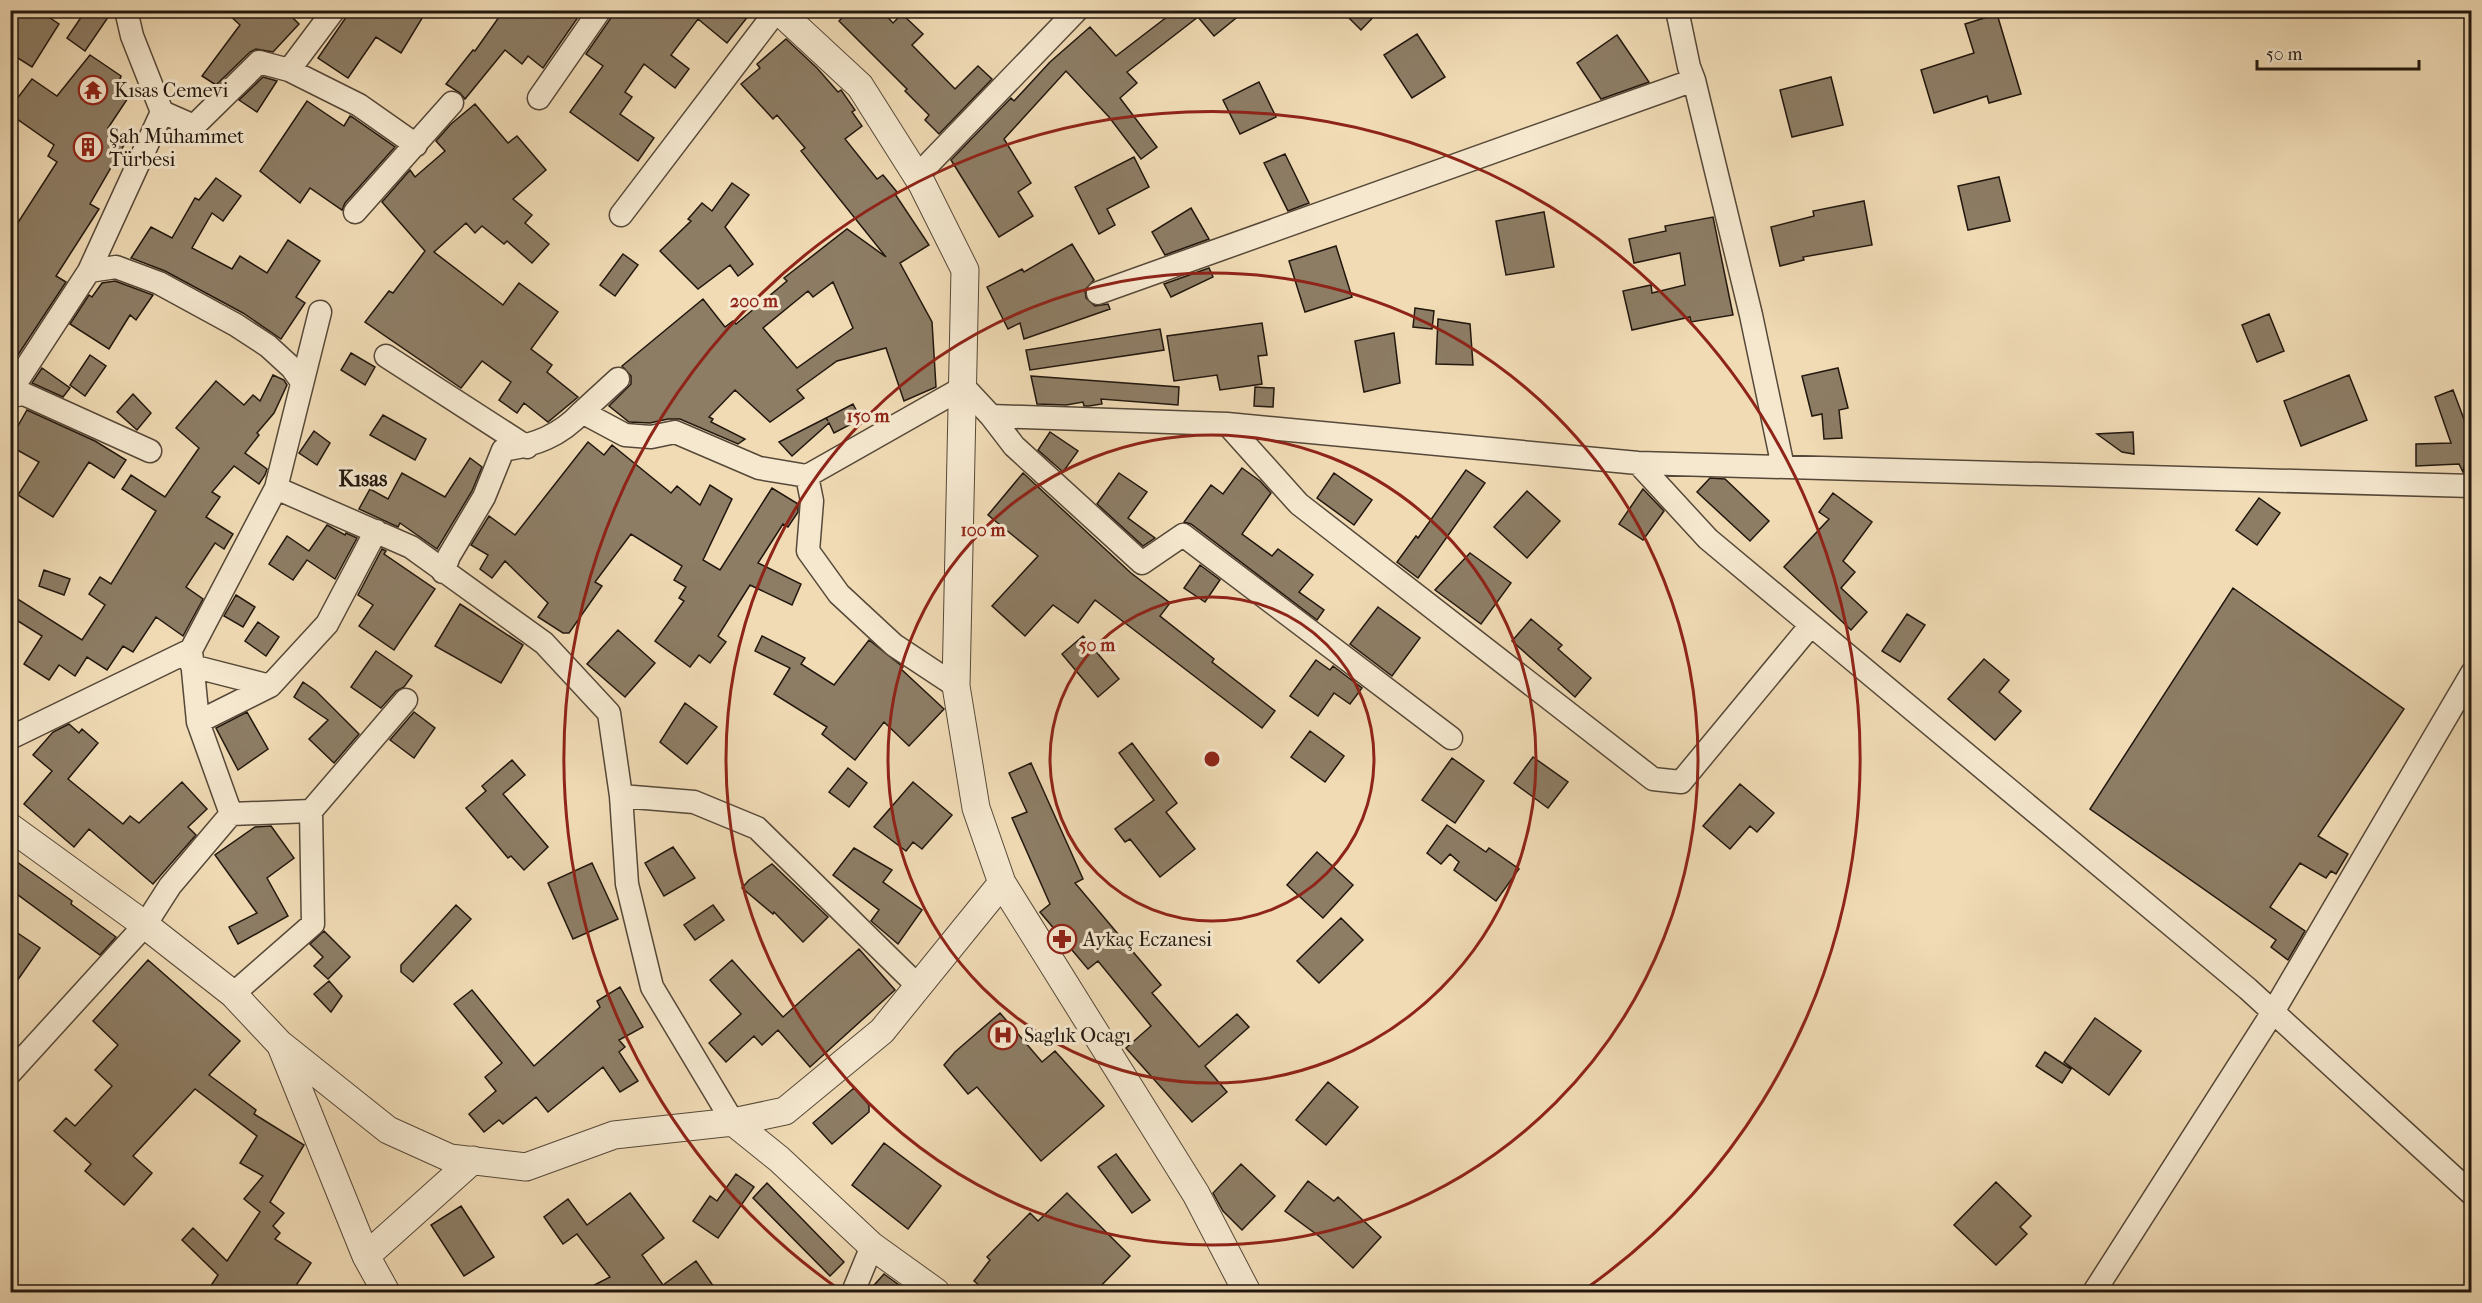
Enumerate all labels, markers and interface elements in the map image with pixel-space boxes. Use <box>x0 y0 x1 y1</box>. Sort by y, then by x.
scale bar <box>2257 33 2419 71</box>
text: 50 m <box>2266 44 2303 65</box>
temple icon: Kısas Cemevi <box>77 74 109 106</box>
place label: Kısas Cemevi <box>114 79 228 102</box>
place label: Şah Muhammet Türbesi <box>109 125 244 171</box>
building icon: Şah Muhammet Türbesi <box>72 131 104 163</box>
text: 200 m <box>730 291 779 312</box>
text: 150 m <box>847 406 890 427</box>
district label: Kısas <box>339 466 387 492</box>
text: 100 m <box>960 520 1007 541</box>
text: 50 m <box>1079 635 1116 656</box>
centre of rings <box>1202 749 1222 769</box>
pharmacy icon: Aykaç Eczanesi <box>1046 923 1078 955</box>
place label: Aykaç Eczanesi <box>1082 928 1212 951</box>
hospital icon: Saglık Ocagı <box>987 1019 1019 1051</box>
place label: Saglık Ocagı <box>1024 1024 1131 1047</box>

